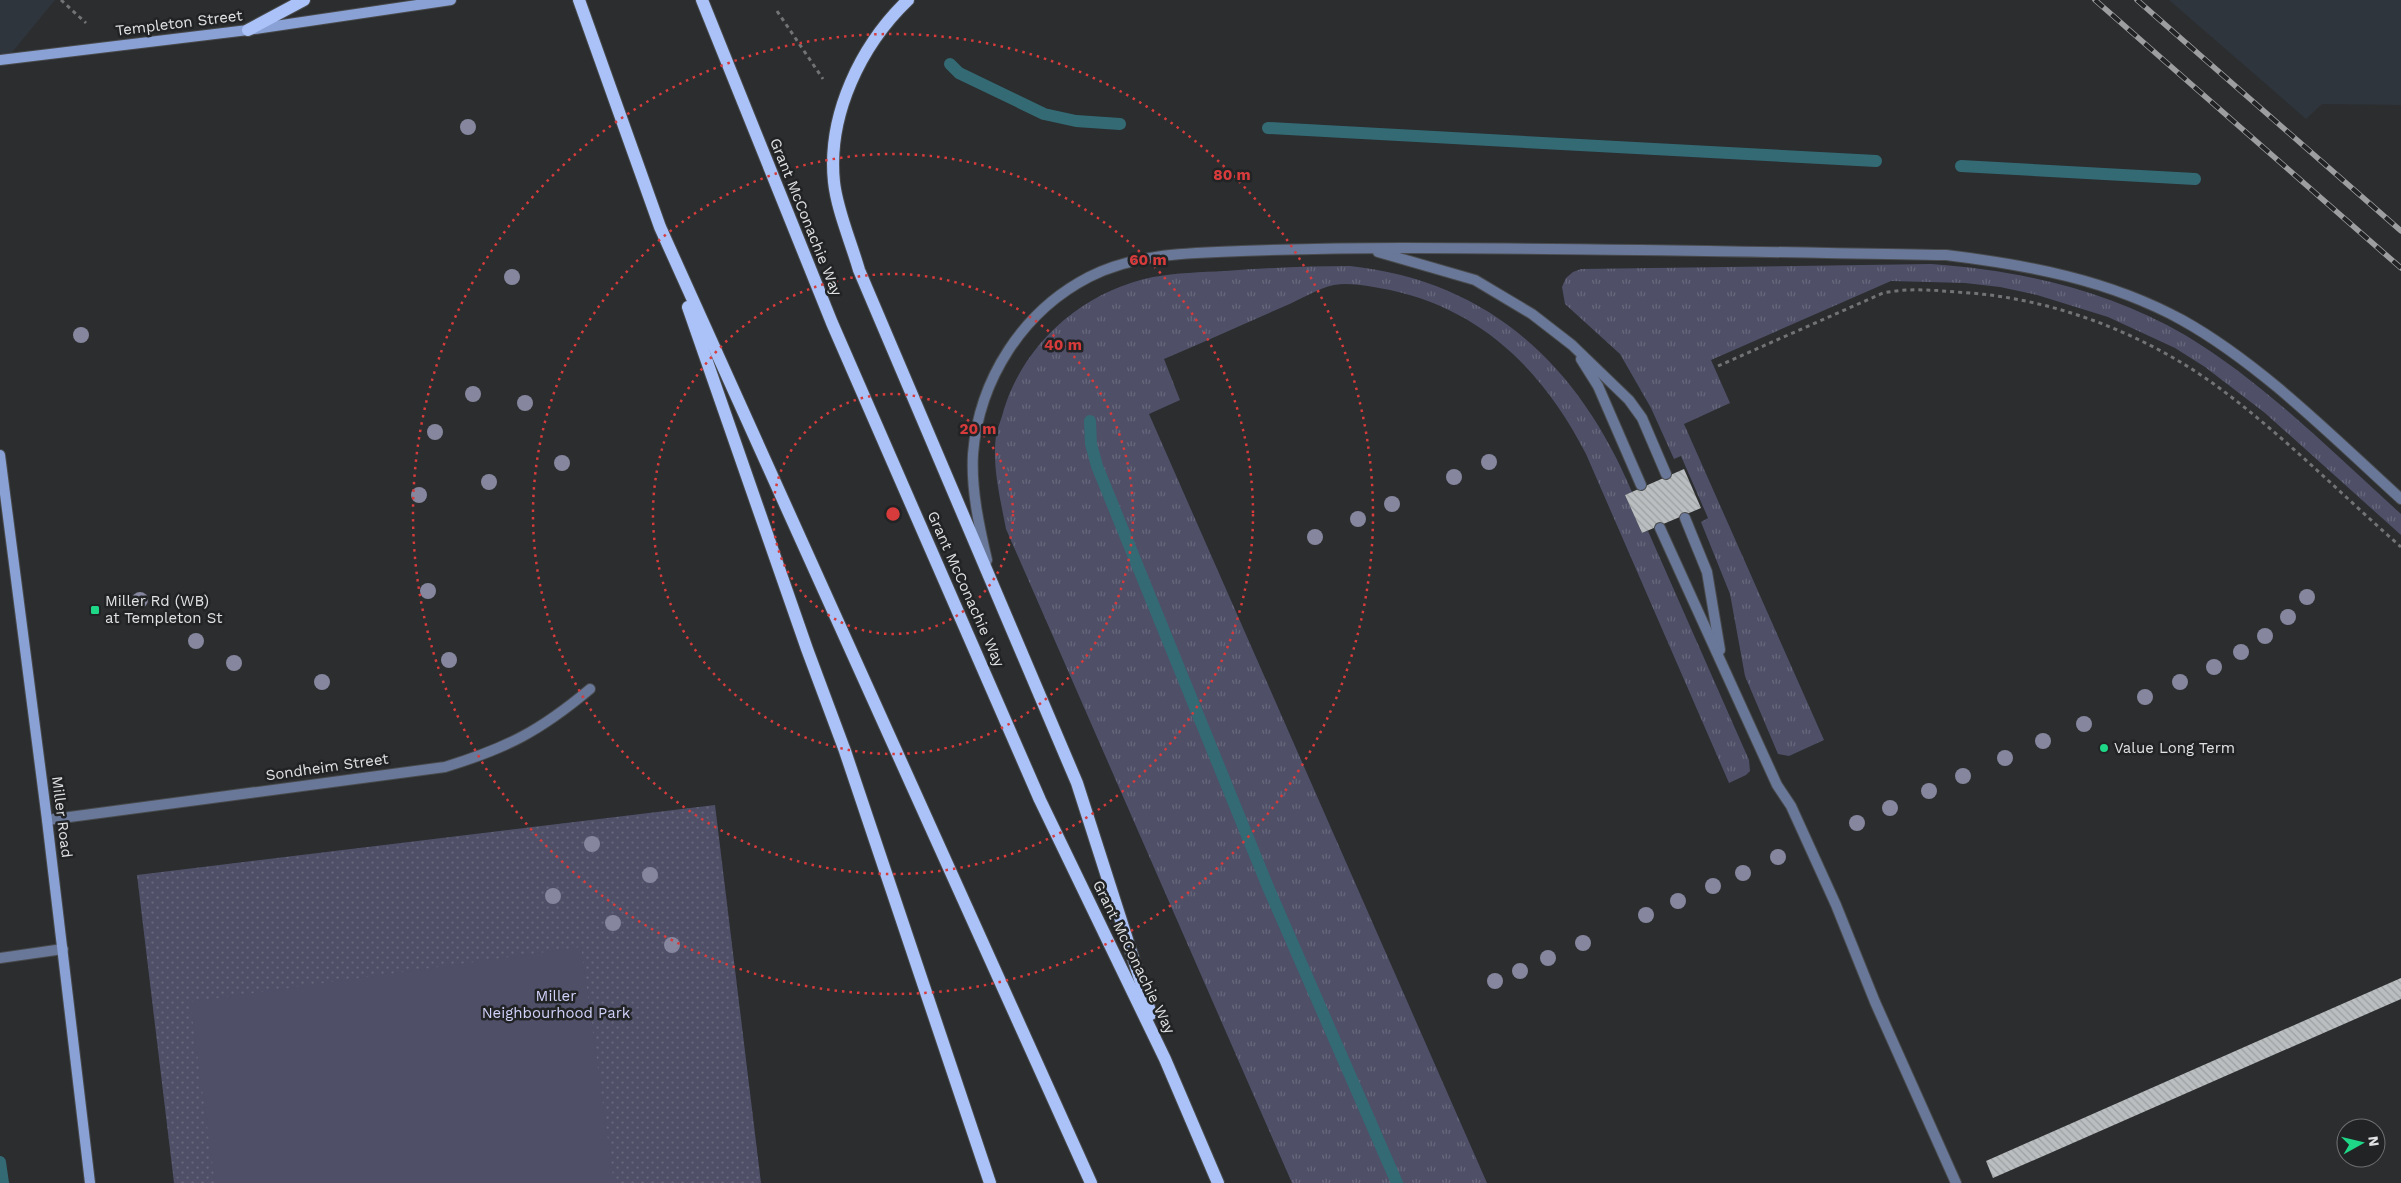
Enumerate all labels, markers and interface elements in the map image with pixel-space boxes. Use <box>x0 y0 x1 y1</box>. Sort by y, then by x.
street label: Templeton Street <box>115 6 244 40</box>
street label: Grant McConachie Way <box>766 135 846 299</box>
text: 80 m <box>1213 166 1251 184</box>
text: 60 m <box>1129 251 1167 269</box>
text: 40 m <box>1044 336 1082 354</box>
text: 20 m <box>959 420 997 438</box>
centre of rings <box>884 505 902 523</box>
street label: Grant McConachie Way <box>923 508 1009 670</box>
place label: Miller Rd (WB) at Templeton St <box>105 592 223 627</box>
marker: Miller Rd (WB) at Templeton St <box>89 604 101 616</box>
place label: Value Long Term <box>2114 739 2235 757</box>
marker: Value Long Term <box>2098 742 2110 754</box>
street label: Sondheim Street <box>264 749 390 785</box>
street label: Miller Road <box>48 775 76 859</box>
street label: Grant McConachie Way <box>1089 877 1179 1037</box>
park label: Miller Neighbourhood Park <box>482 987 631 1022</box>
north arrow <box>2336 1118 2386 1168</box>
text: N <box>2365 1135 2383 1147</box>

